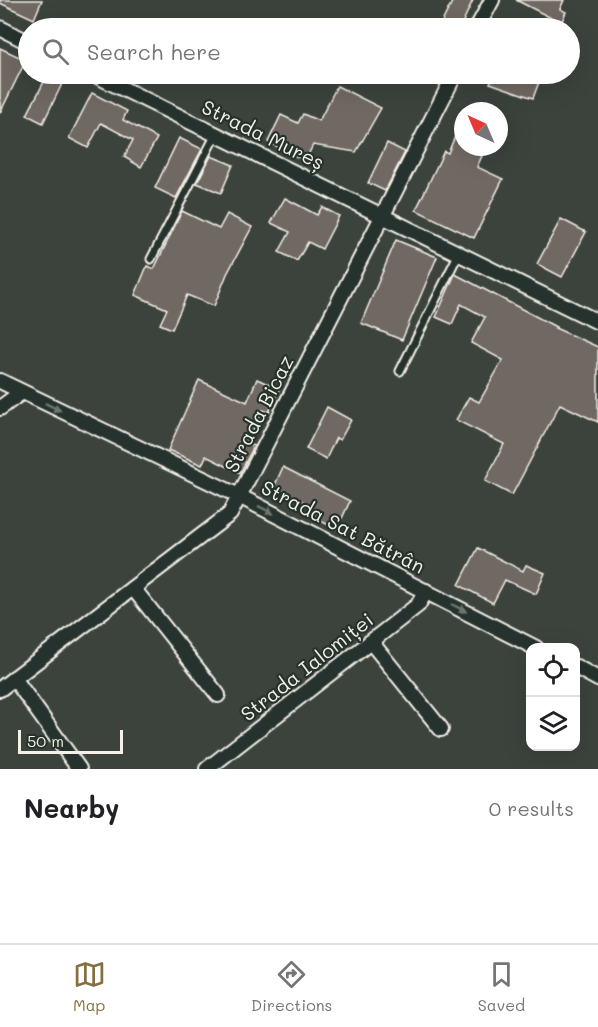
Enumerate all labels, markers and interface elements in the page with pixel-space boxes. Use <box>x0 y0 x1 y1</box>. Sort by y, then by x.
search box <box>18 18 580 84</box>
icon: search <box>39 35 72 68</box>
text: Search here <box>87 37 221 66</box>
street label: Strada Mureș <box>197 93 329 176</box>
north arrow <box>454 102 508 156</box>
street label: Strada Bicaz <box>217 351 299 476</box>
one-way arrow <box>44 402 61 411</box>
street label: Strada Sat Bătrân <box>257 474 430 579</box>
one-way arrow <box>258 505 275 515</box>
one-way arrow <box>450 603 467 613</box>
street label: Strada Ialomiței <box>235 606 379 727</box>
map controls <box>526 643 580 751</box>
button: locate <box>526 643 580 697</box>
button: layers <box>526 697 580 751</box>
scale bar <box>18 727 123 754</box>
text: 50 m <box>27 730 64 751</box>
text: Nearby <box>24 791 119 825</box>
text: 0 results <box>489 795 574 821</box>
tab: Map <box>73 958 106 1015</box>
tab: Directions <box>251 958 332 1015</box>
tab: Saved <box>478 958 525 1015</box>

